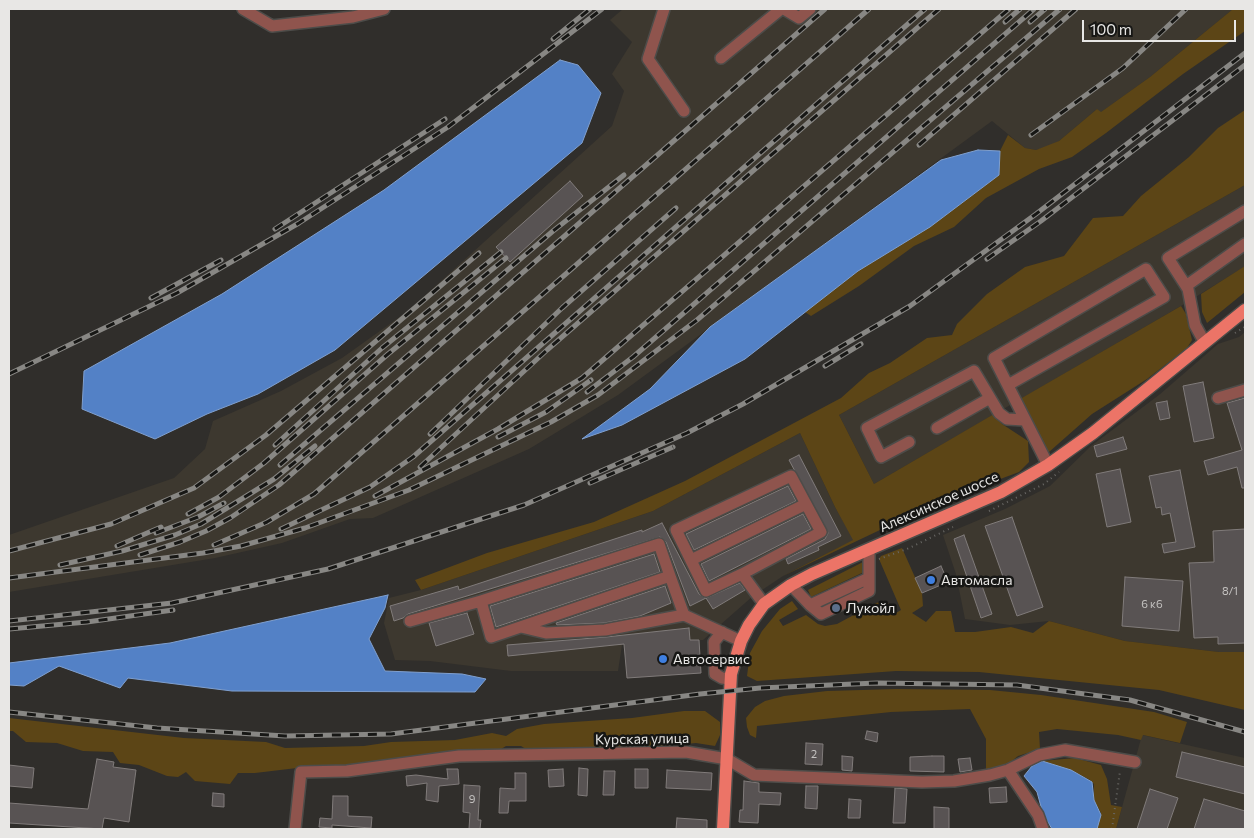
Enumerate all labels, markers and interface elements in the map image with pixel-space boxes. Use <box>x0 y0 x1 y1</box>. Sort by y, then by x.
scale bar <box>1084 10 1238 42</box>
text: 100 m <box>1090 20 1132 38</box>
street label: Алексинское шоссе <box>877 468 1001 536</box>
place label: Автомасла <box>941 572 1012 588</box>
marker: Автомасла <box>925 574 937 586</box>
house number: 8/1 <box>1222 584 1238 598</box>
house number: 6 к6 <box>1141 597 1163 611</box>
place label: Лукойл <box>846 600 895 616</box>
marker: Лукойл <box>830 602 842 614</box>
place label: Автосервис <box>673 651 750 667</box>
marker: Автосервис <box>657 653 669 665</box>
street label: Курская улица <box>595 730 689 748</box>
house number: 2 <box>811 747 817 761</box>
house number: 9 <box>469 792 475 806</box>

